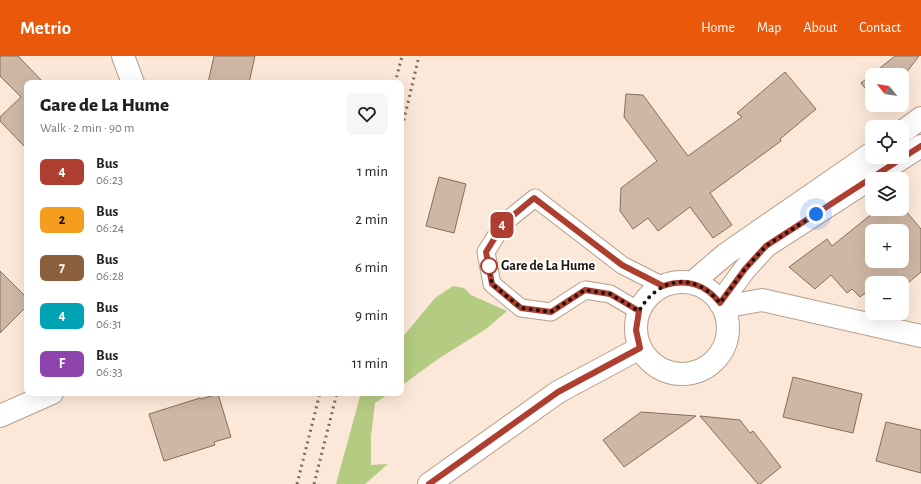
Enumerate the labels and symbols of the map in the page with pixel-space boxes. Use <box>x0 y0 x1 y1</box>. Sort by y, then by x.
north arrow <box>865 68 909 112</box>
your location <box>806 204 826 224</box>
line badge: 4 <box>489 212 515 238</box>
marker: Gare de La Hume <box>480 257 498 275</box>
place label: Gare de La Hume <box>501 259 596 273</box>

